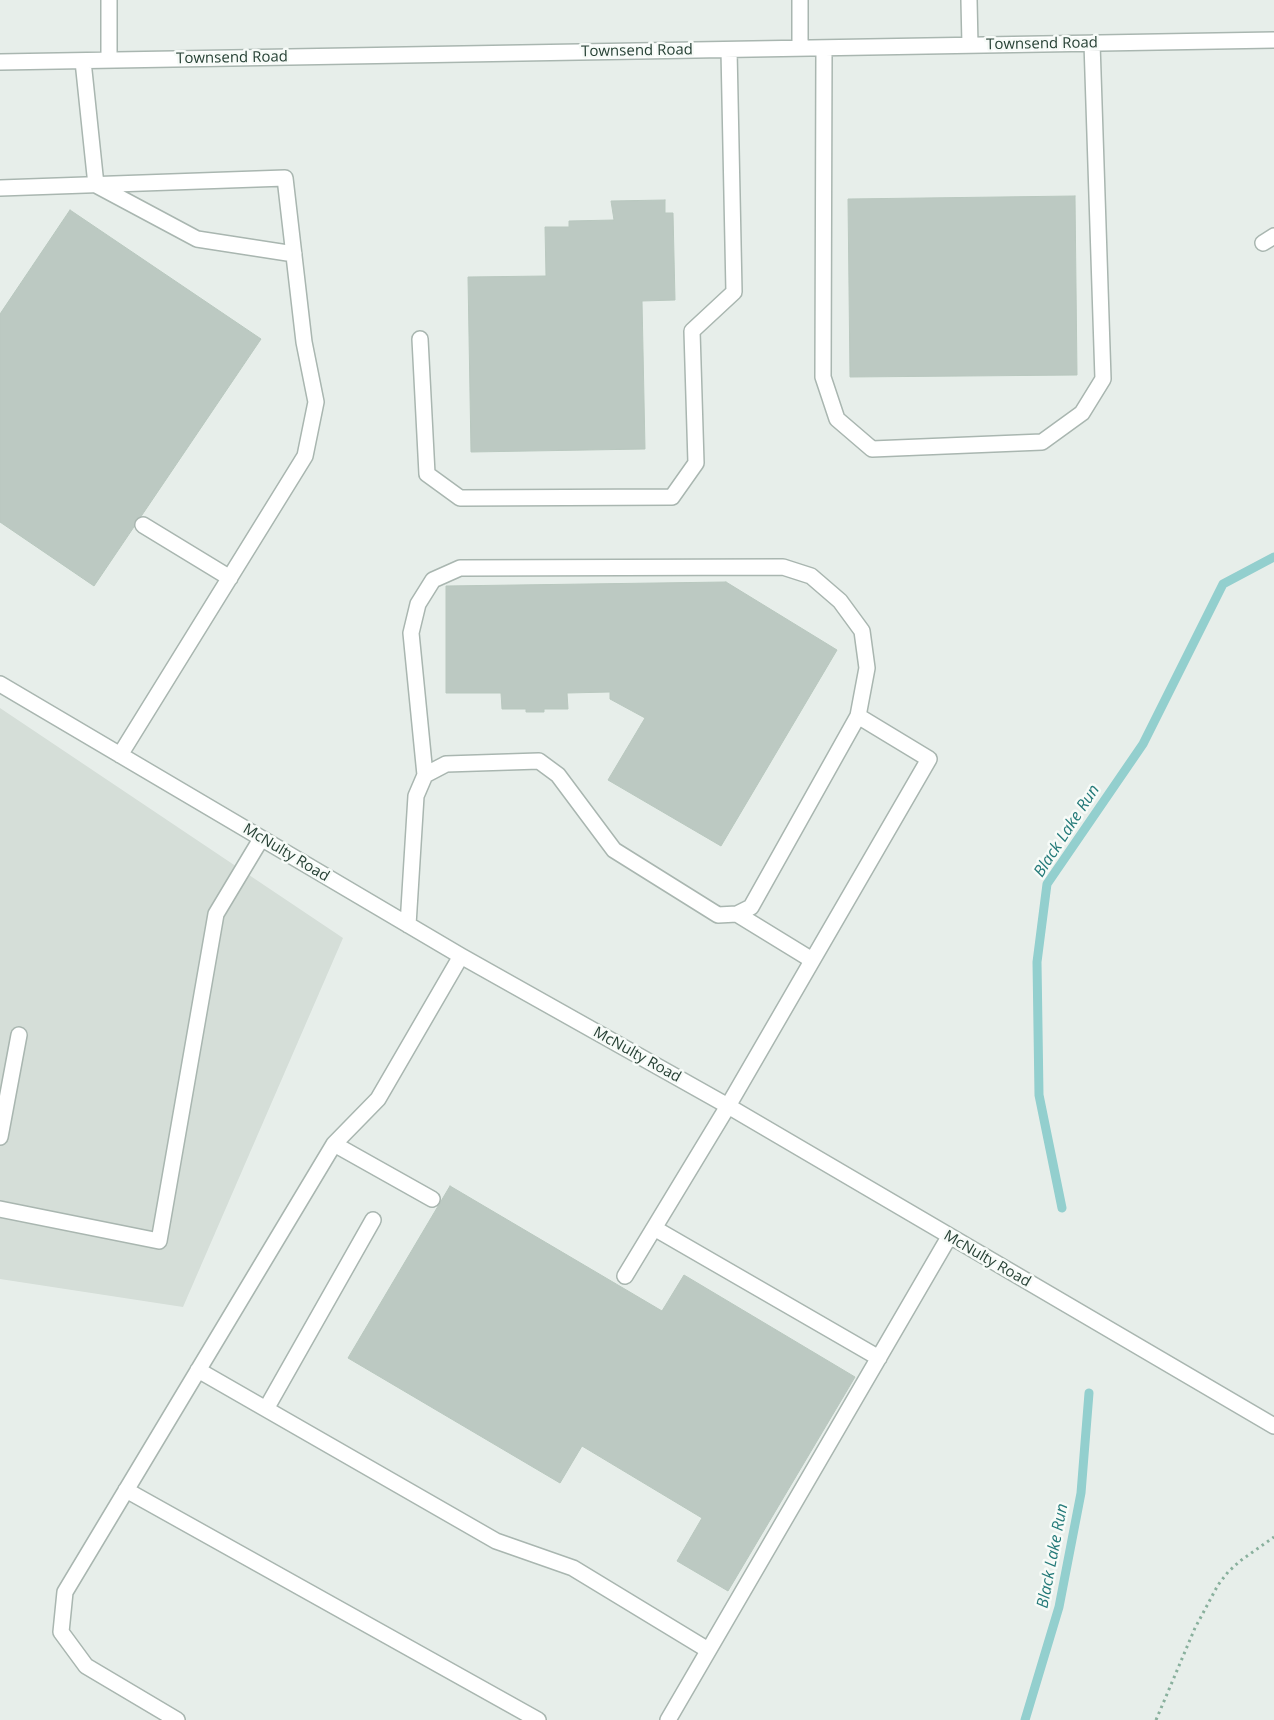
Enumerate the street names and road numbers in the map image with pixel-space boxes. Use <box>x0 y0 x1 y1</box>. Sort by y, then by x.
street label: Townsend Road <box>986 34 1098 54</box>
street label: Townsend Road <box>581 41 693 61</box>
street label: Townsend Road <box>176 48 288 68</box>
street label: McNulty Road <box>240 820 332 886</box>
street label: McNulty Road <box>590 1023 684 1087</box>
street label: McNulty Road <box>940 1227 1034 1291</box>

